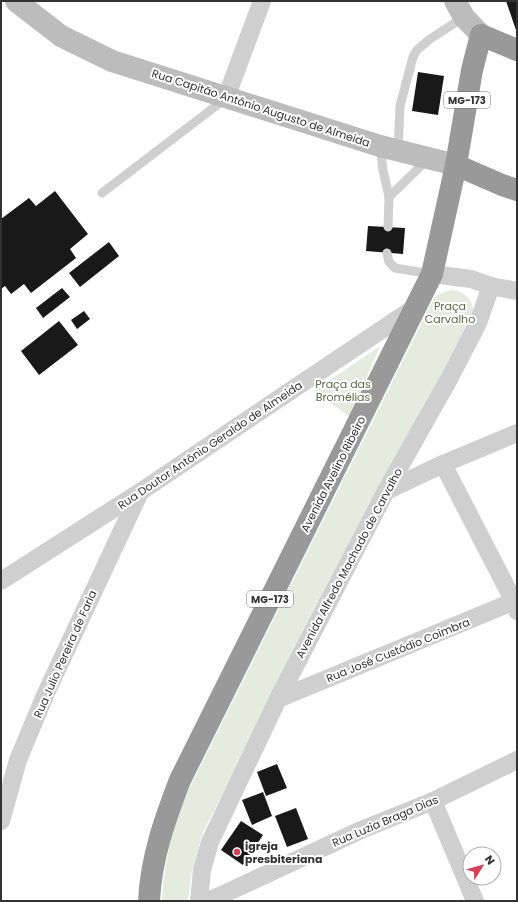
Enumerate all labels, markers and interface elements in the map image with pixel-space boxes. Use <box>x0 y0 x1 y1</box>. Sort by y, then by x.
street label: Rua Capitão Antônio Augusto de Almeida <box>150 65 372 151</box>
road number: MG-173 <box>444 92 490 108</box>
park label: Praça Carvalho <box>425 298 475 327</box>
park label: Praça das Bromélias <box>315 376 371 405</box>
street label: Rua Doutor Antônio Geraldo de Almeida <box>115 377 305 513</box>
street label: Avenida Avelino Ribeiro <box>297 413 369 535</box>
street label: Avenida Alfredo Machado de Carvalho <box>292 465 406 661</box>
street label: Rua Julio Pereira de Faria <box>30 588 100 720</box>
road number: MG-173 <box>247 591 293 607</box>
street label: Rua José Custódio Coimbra <box>324 614 472 686</box>
street label: Rua Luzia Braga Dias <box>330 791 441 851</box>
place label: igreja presbiteriana <box>245 838 322 867</box>
north arrow <box>462 846 502 886</box>
marker: igreja presbiteriana <box>232 847 242 857</box>
text: N <box>481 852 499 868</box>

